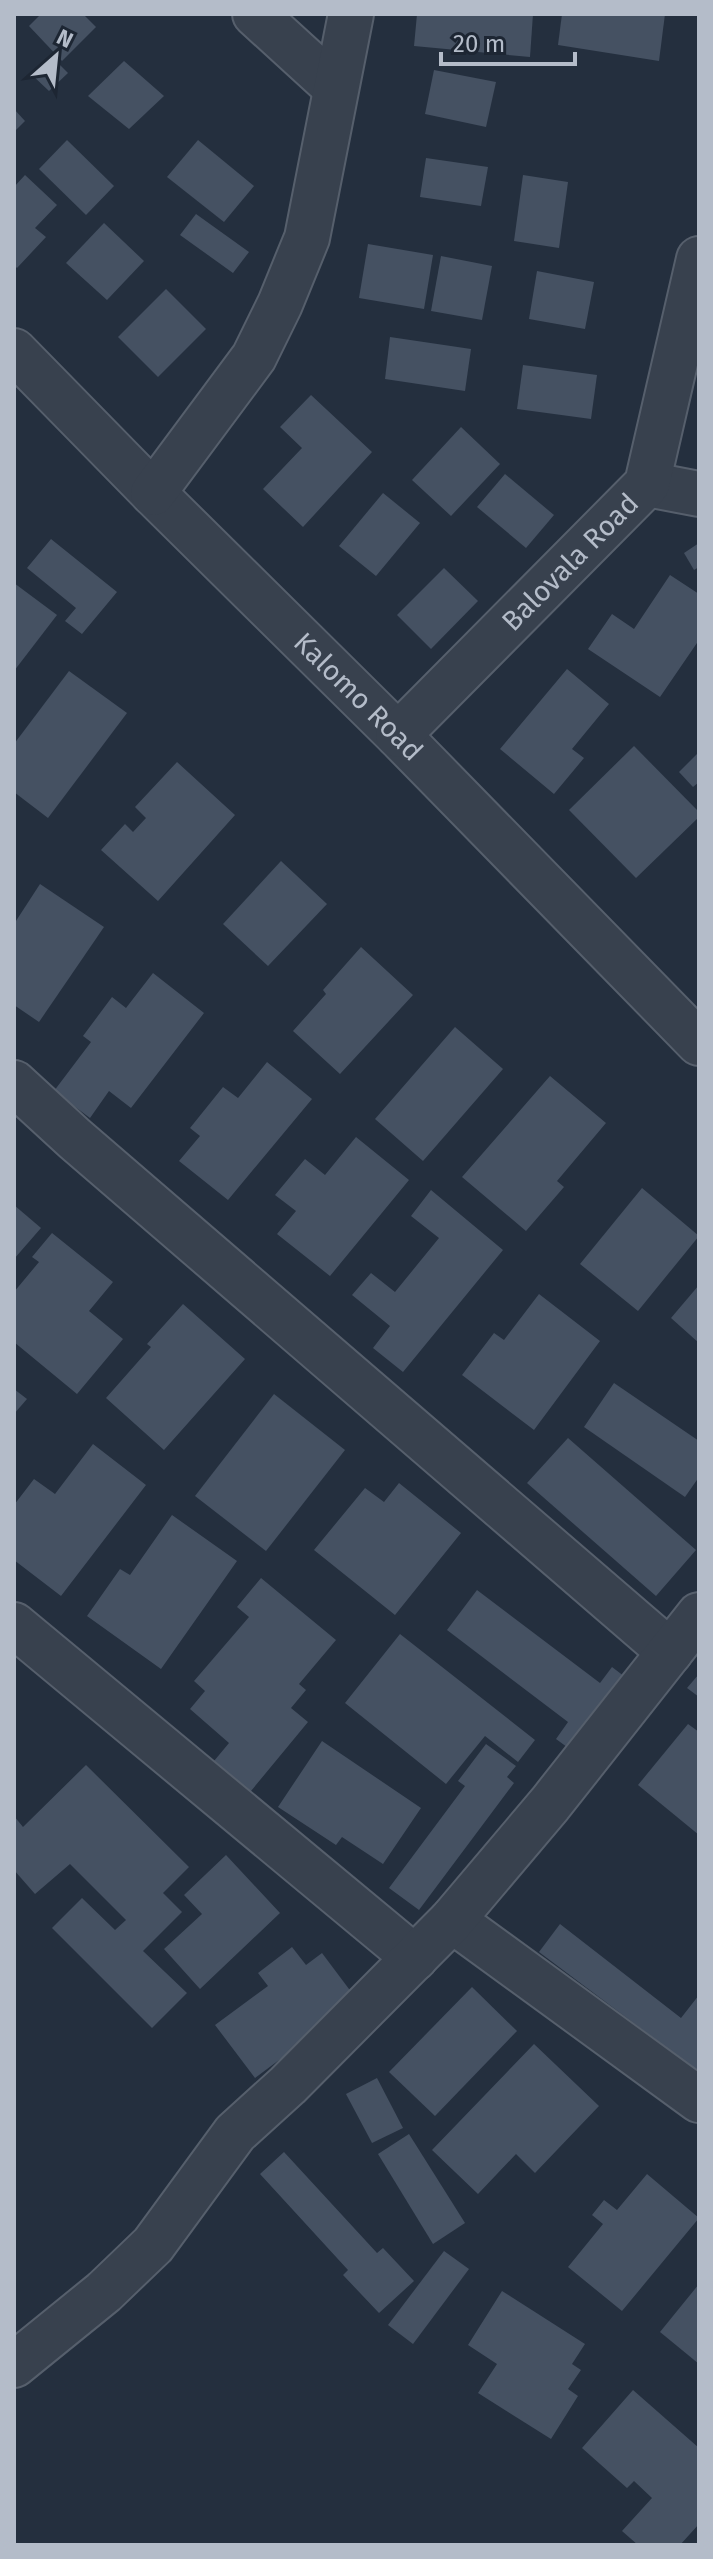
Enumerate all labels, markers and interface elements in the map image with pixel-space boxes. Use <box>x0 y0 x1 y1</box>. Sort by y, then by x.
north arrow <box>16 16 96 96</box>
scale bar <box>441 16 575 66</box>
text: N <box>52 23 77 54</box>
text: 20 m <box>453 30 505 58</box>
street label: Balovala Road <box>495 487 645 638</box>
street label: Kalomo Road <box>287 626 430 768</box>

